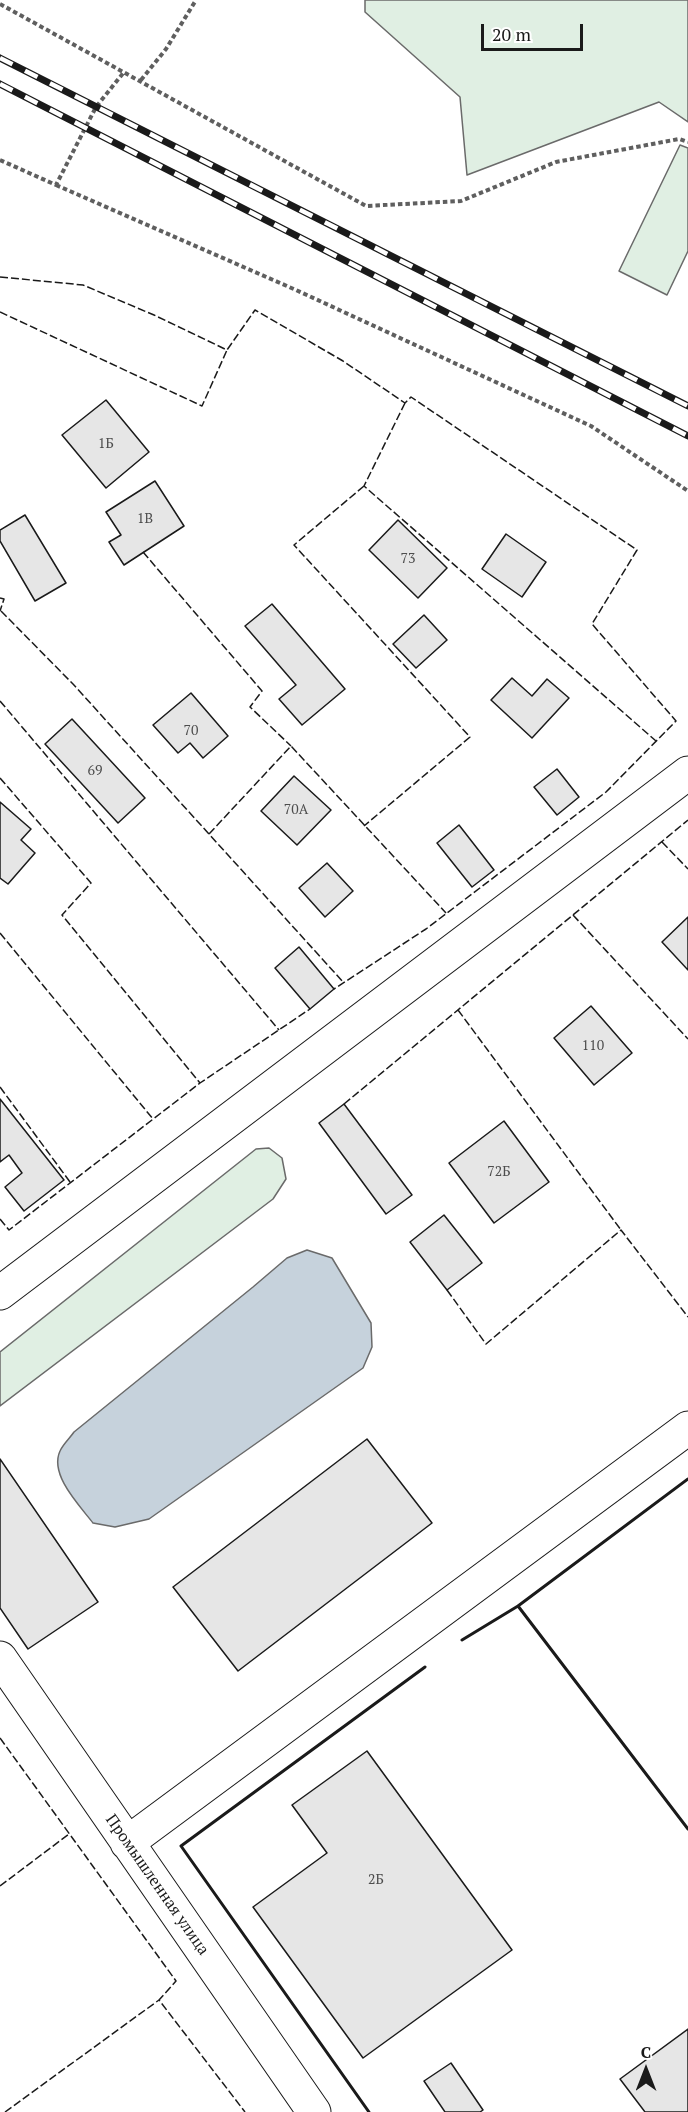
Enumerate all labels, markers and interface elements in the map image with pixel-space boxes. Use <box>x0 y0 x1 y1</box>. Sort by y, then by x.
scale bar <box>484 12 586 50</box>
text: 20 m <box>492 22 531 46</box>
house number: 1Б <box>98 436 114 452</box>
house number: 1В <box>137 511 153 527</box>
house number: 73 <box>401 551 415 567</box>
house number: 70 <box>184 723 198 739</box>
house number: 69 <box>88 763 102 779</box>
house number: 70А <box>284 802 308 818</box>
house number: 110 <box>582 1038 604 1054</box>
house number: 72Б <box>487 1164 511 1180</box>
street label: Промышленная улица <box>101 1811 213 1959</box>
house number: 2Б <box>368 1872 384 1888</box>
north arrow <box>616 2040 676 2100</box>
text: С <box>641 2041 651 2063</box>

